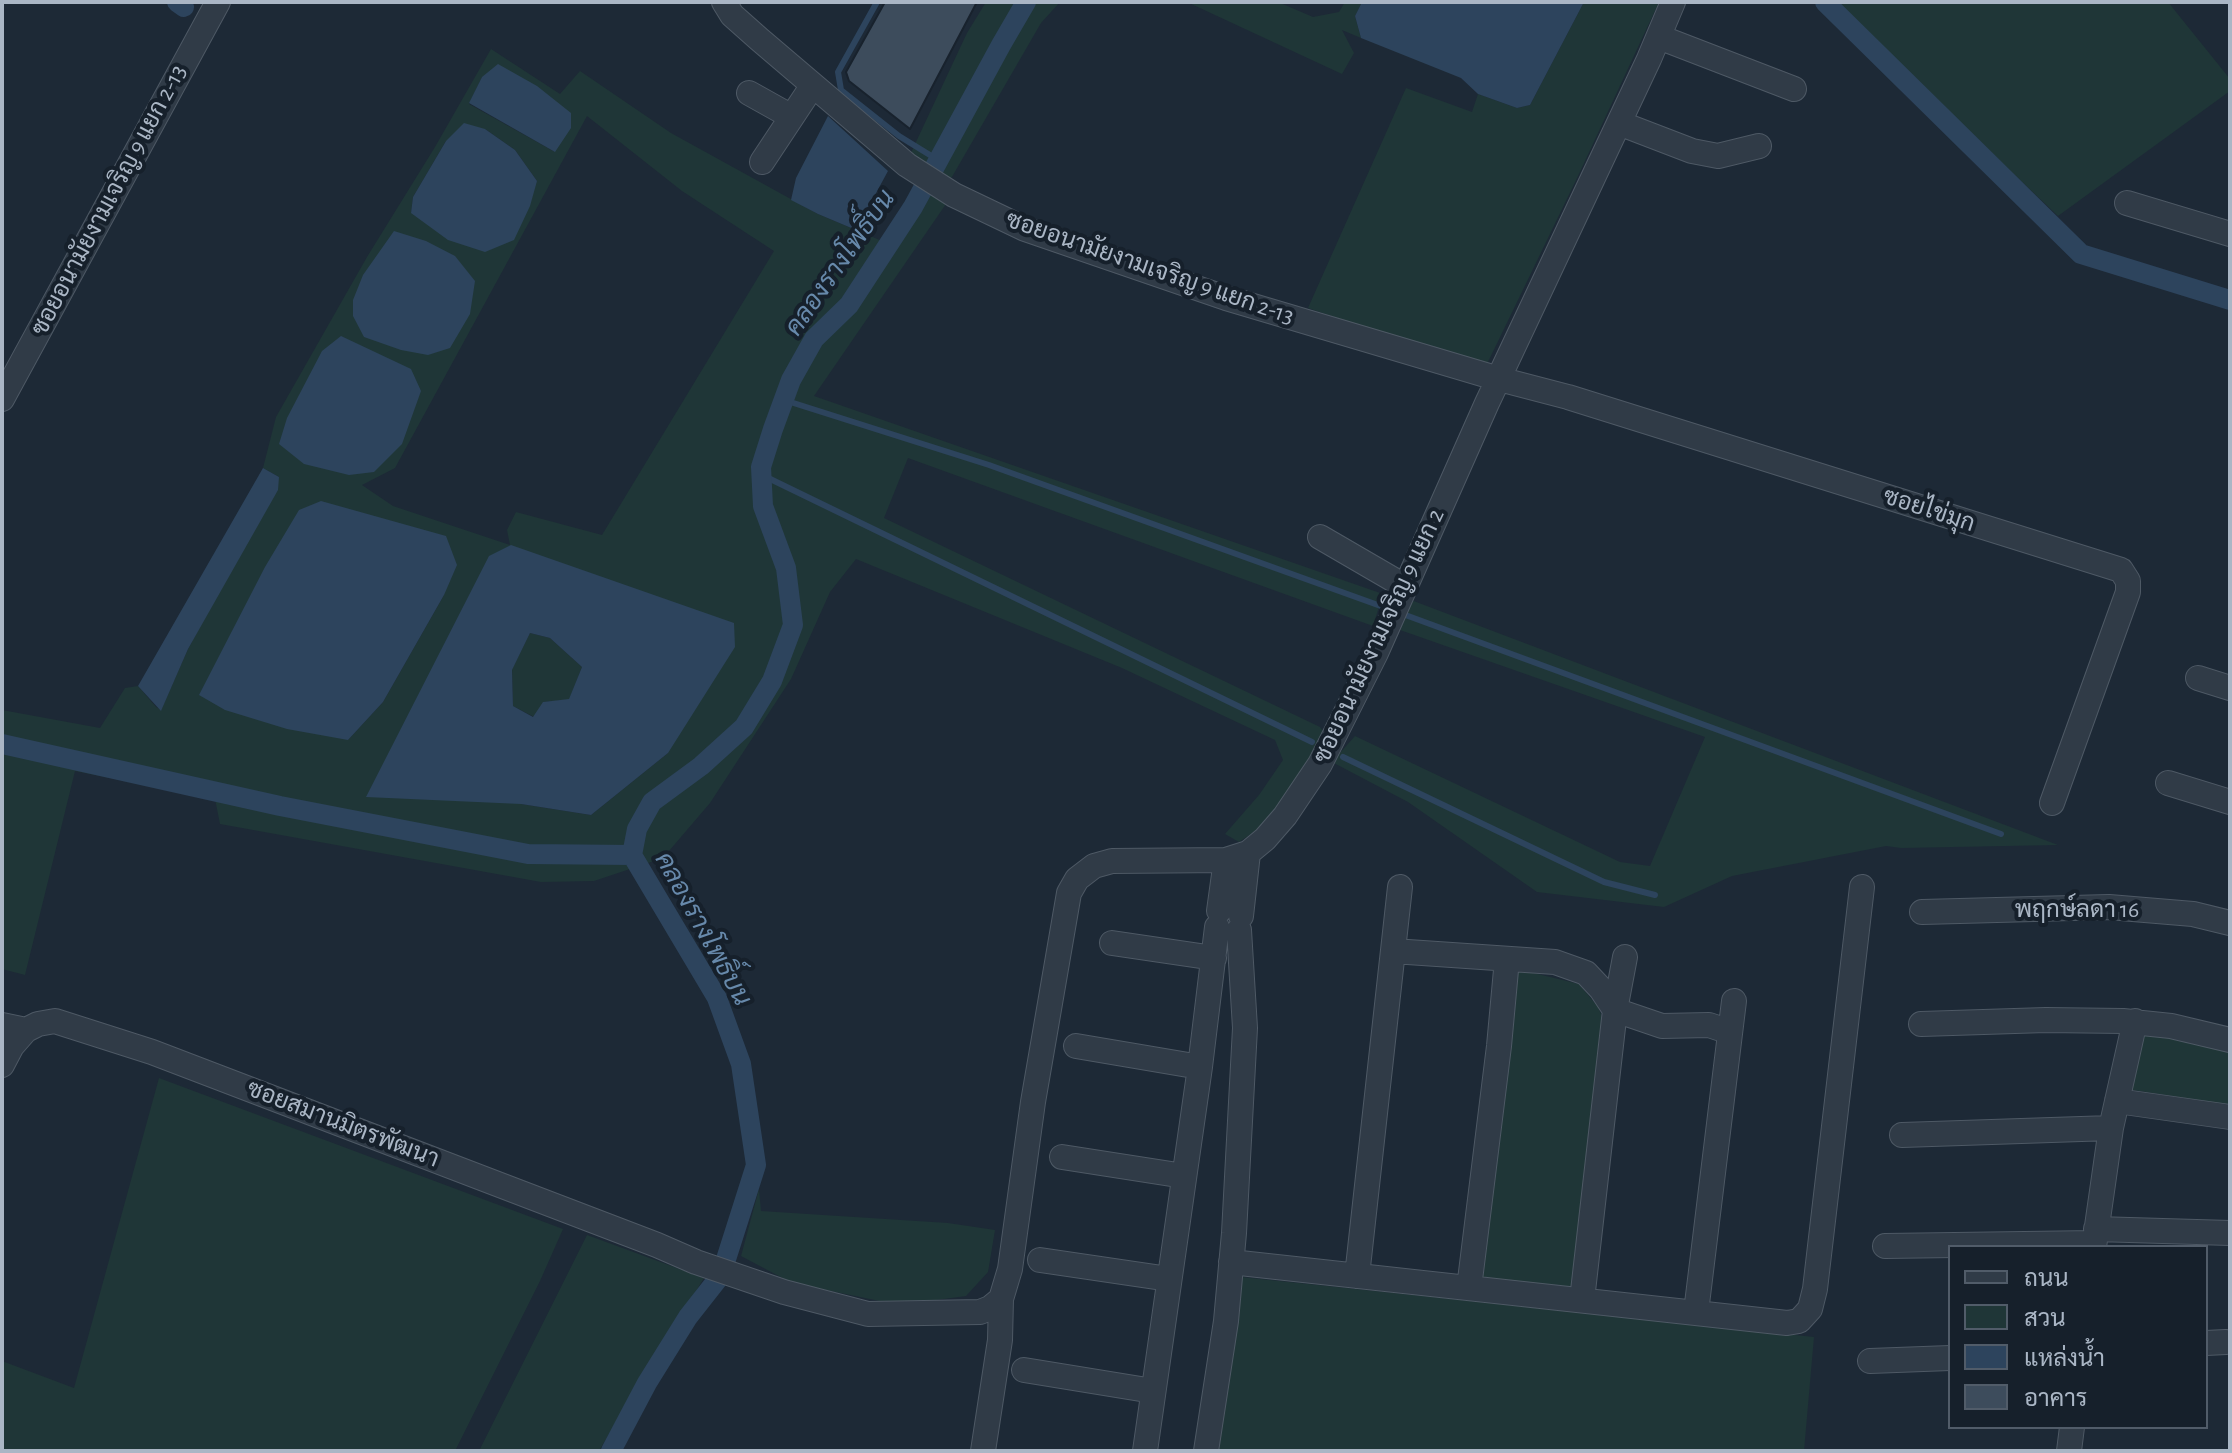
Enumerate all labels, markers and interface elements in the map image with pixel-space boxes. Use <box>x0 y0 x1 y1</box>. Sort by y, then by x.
street label: ซอยอนามัยงามเจริญ 9 แยก 2-13 <box>25 60 193 340</box>
water label: คลองรางโพธิ์บน <box>778 184 902 342</box>
street label: ซอยอนามัยงามเจริญ 9 แยก 2-13 <box>1002 205 1298 331</box>
street label: ซอยไข่มุก <box>1879 482 1979 538</box>
street label: ซอยอนามัยงามเจริญ 9 แยก 2 <box>1307 504 1451 768</box>
water label: คลองรางโพธิ์บน <box>648 847 758 1011</box>
street label: พฤกษ์ลดา 16 <box>2015 896 2139 924</box>
street label: ซอยสมานมิตรพัฒนา <box>243 1074 443 1174</box>
legend <box>1948 1245 2208 1429</box>
text: ถนน <box>2024 1267 2069 1291</box>
text: สวน <box>2024 1307 2066 1331</box>
text: แหล่งน้ำ <box>2024 1347 2105 1371</box>
text: อาคาร <box>2024 1387 2087 1411</box>

